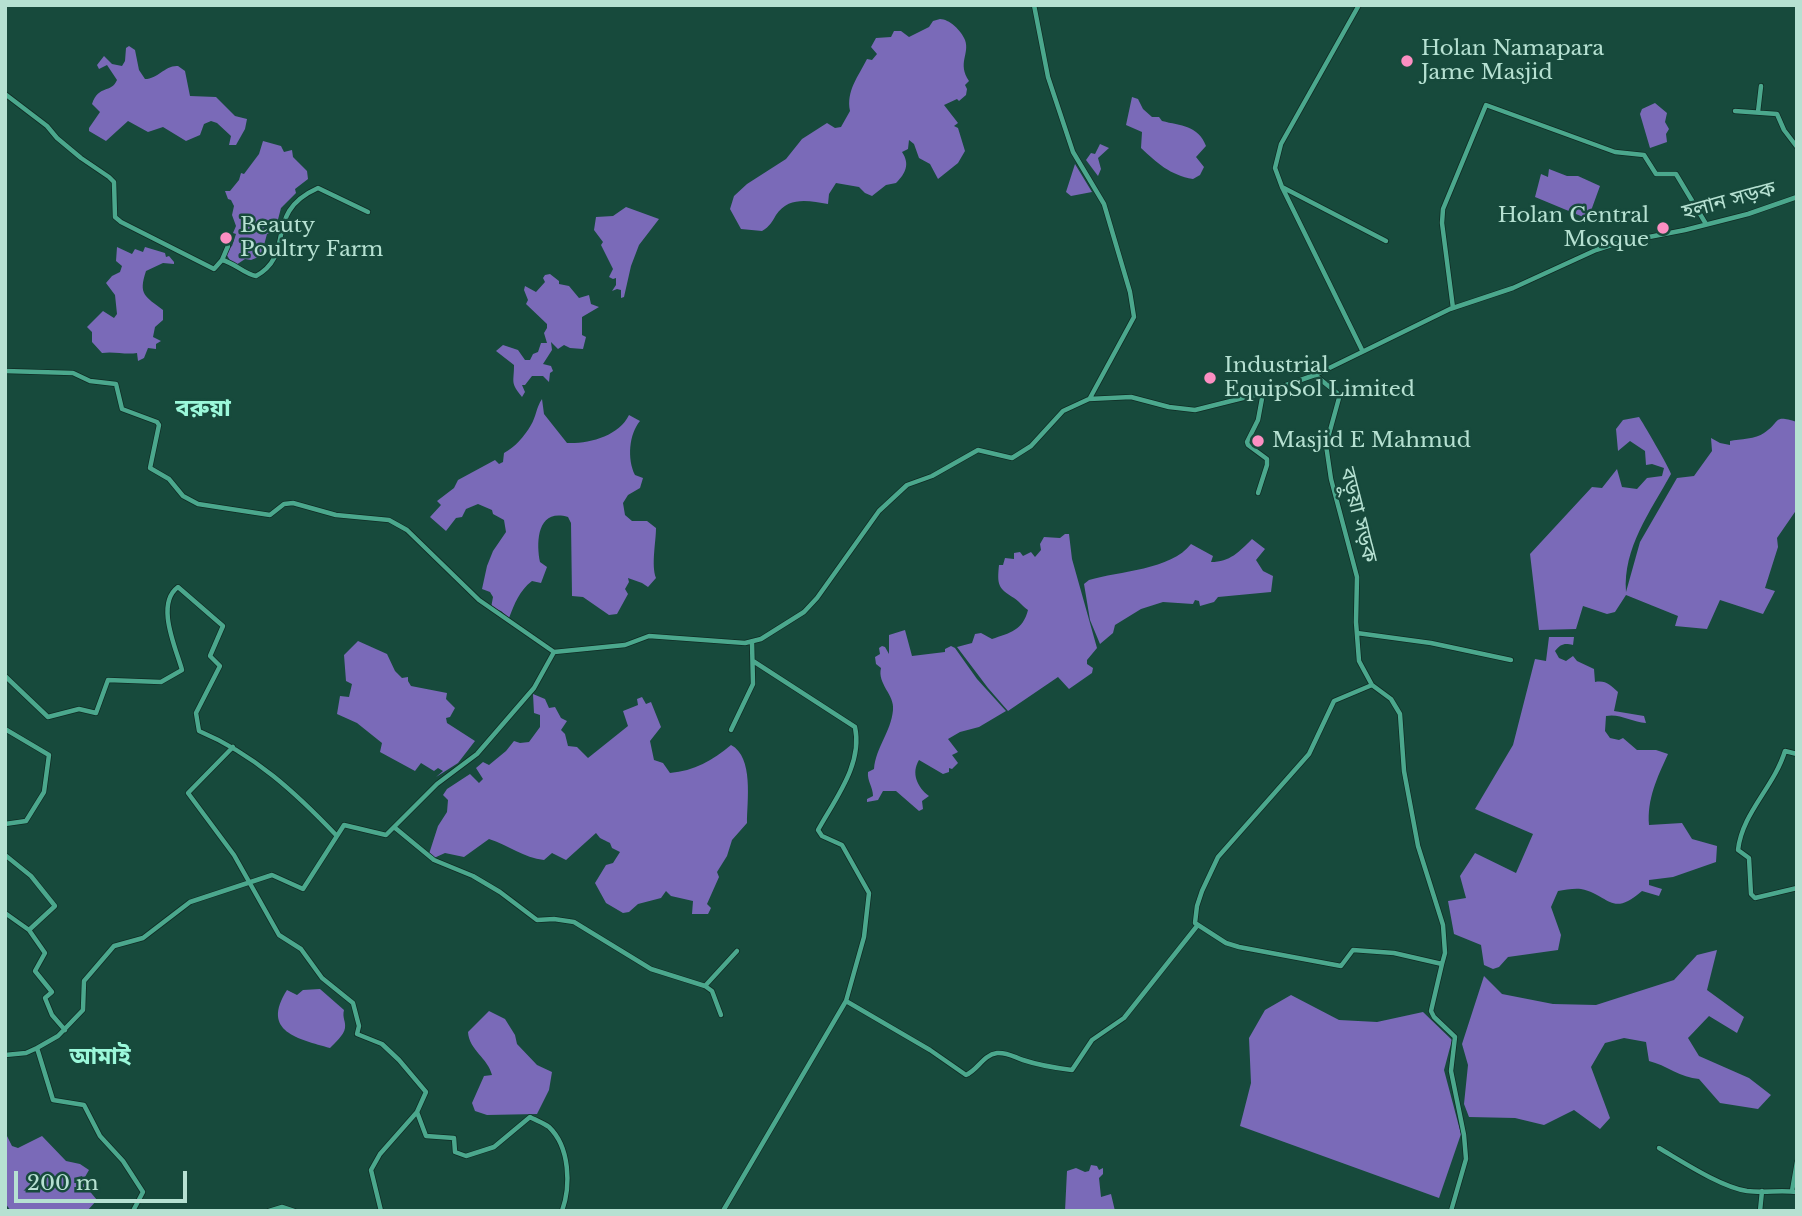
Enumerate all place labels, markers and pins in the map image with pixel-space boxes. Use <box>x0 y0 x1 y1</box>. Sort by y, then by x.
place label: Holan Namapara Jame Masjid <box>1421 36 1604 86</box>
marker: Holan Namapara Jame Masjid <box>1399 53 1415 69</box>
place label: Holan Central Mosque <box>1498 203 1649 253</box>
place label: Beauty Poultry Farm <box>240 213 383 263</box>
marker: Holan Central Mosque <box>1655 220 1671 236</box>
marker: Beauty Poultry Farm <box>218 230 234 246</box>
place label: Industrial EquipSol Limited <box>1224 353 1415 403</box>
marker: Industrial EquipSol Limited <box>1202 370 1218 386</box>
place label: Masjid E Mahmud <box>1272 428 1471 454</box>
marker: Masjid E Mahmud <box>1250 433 1266 449</box>

